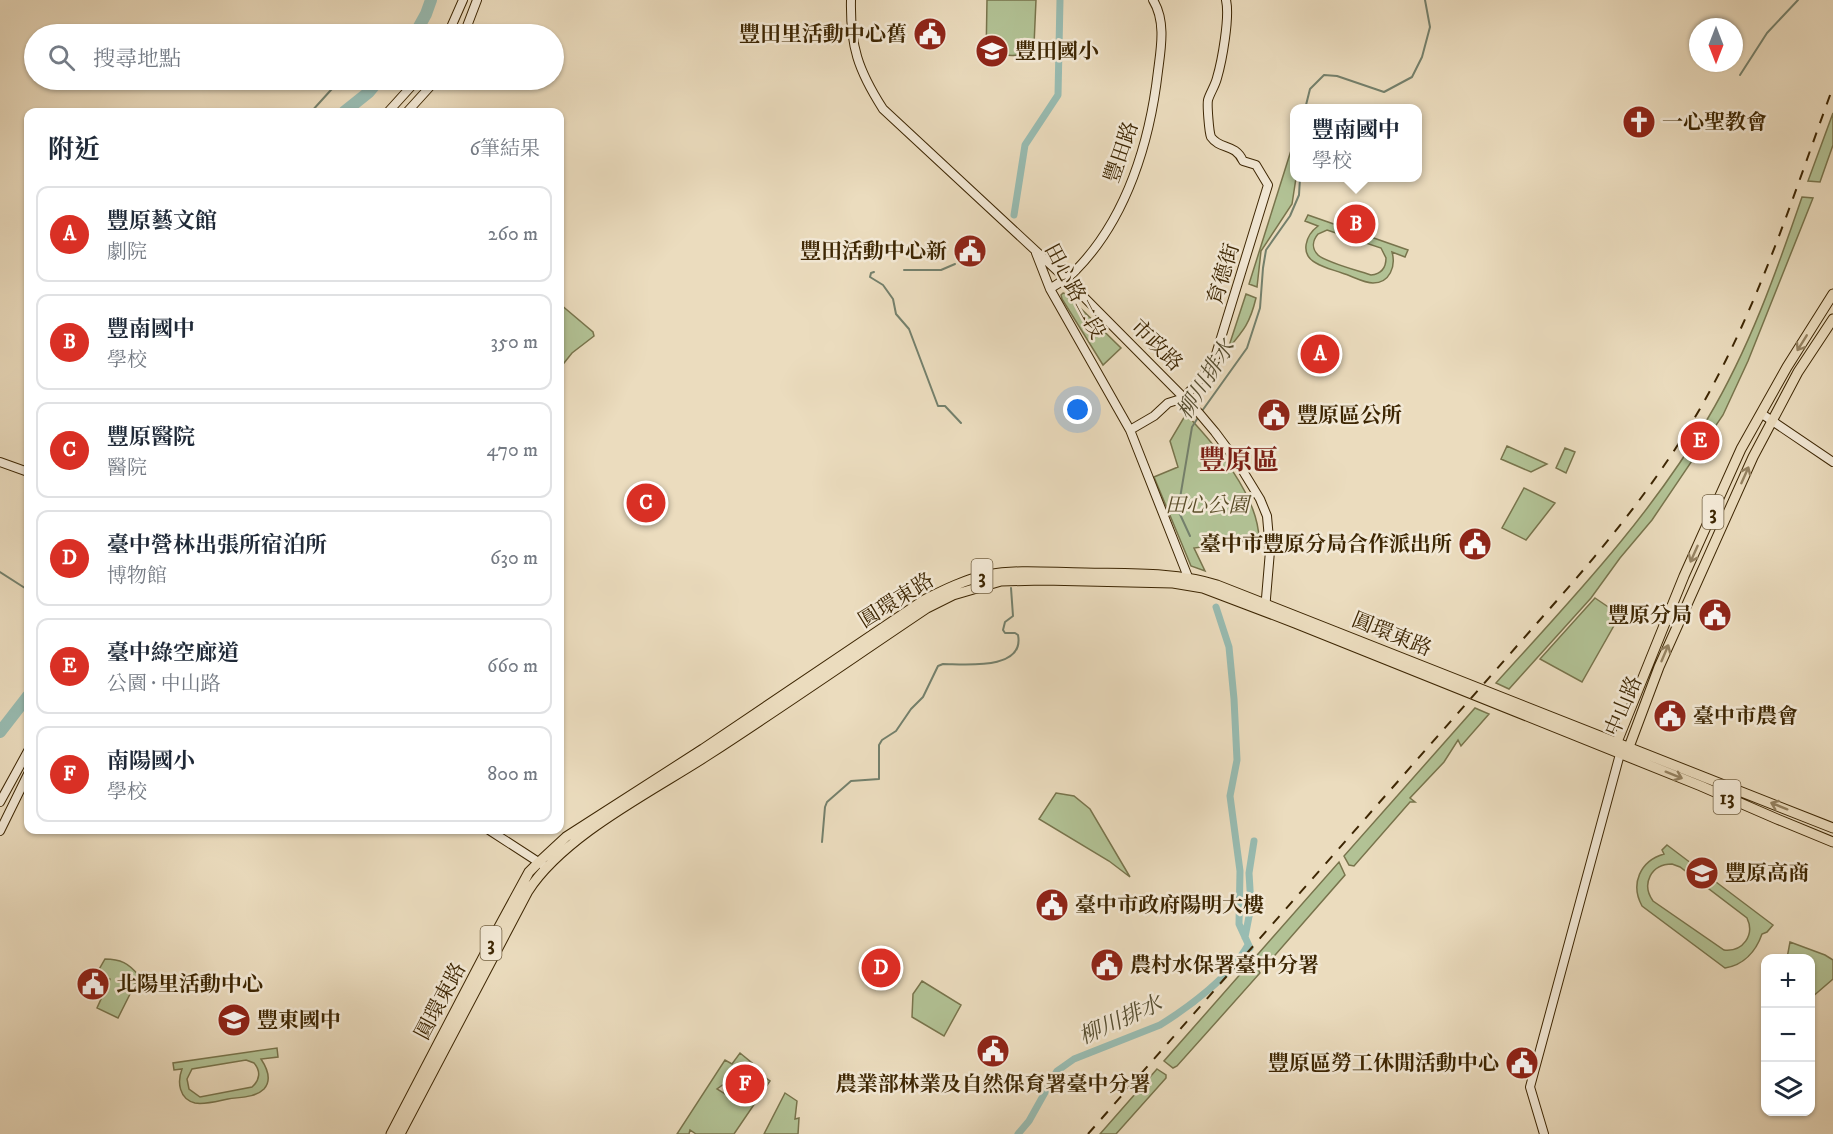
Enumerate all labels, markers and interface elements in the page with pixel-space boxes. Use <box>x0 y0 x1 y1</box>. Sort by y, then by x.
public building icon: 豐田里活動中心舊 <box>912 16 948 52</box>
north arrow <box>1689 18 1743 72</box>
place label: 豐田里活動中心舊 <box>739 22 907 48</box>
search box <box>24 24 564 90</box>
school or university icon: 豐田國小 <box>974 33 1010 69</box>
place label: 豐田國小 <box>1015 39 1099 65</box>
icon: search <box>45 41 78 74</box>
text: 搜尋地點 <box>93 46 181 73</box>
popup <box>1290 104 1422 182</box>
church icon: 一心聖教會 <box>1621 104 1657 140</box>
place label: 一心聖教會 <box>1662 110 1767 136</box>
text: 豐南國中 <box>1312 117 1400 144</box>
street label: 豐田路 <box>1099 118 1144 186</box>
text: 附近 <box>48 134 100 167</box>
text: 6筆結果 <box>470 137 540 162</box>
text: 學校 <box>1312 149 1352 174</box>
pin: B <box>1336 202 1376 246</box>
text: 豐原藝文館 <box>107 208 217 235</box>
text: A <box>63 222 76 247</box>
text: 260 m <box>488 222 538 247</box>
public building icon: 豐田活動中心新 <box>952 233 988 269</box>
place label: 豐田活動中心新 <box>800 239 947 265</box>
street label: 田心路二段 <box>1038 239 1110 344</box>
text: 劇院 <box>107 240 147 265</box>
street label: 育德街 <box>1202 240 1246 308</box>
street label: 市政路 <box>1125 314 1188 377</box>
text: 豐南國中 <box>107 316 195 343</box>
text: B <box>63 330 76 355</box>
text: 350 m <box>491 330 538 355</box>
pin: A <box>1300 332 1340 376</box>
water label: 柳川排水 <box>1172 334 1242 424</box>
one-way arrow <box>1795 334 1807 351</box>
text: 學校 <box>107 348 147 373</box>
your location <box>1063 395 1092 424</box>
public building icon: 豐原區公所 <box>1256 397 1292 433</box>
place label: 豐原區公所 <box>1297 403 1402 429</box>
pin: E <box>1680 418 1720 464</box>
text: 豐原醫院 <box>107 424 195 451</box>
text: C <box>63 438 76 463</box>
text: 470 m <box>487 438 538 463</box>
district label: 豐原區 <box>1199 444 1280 478</box>
text: 醫院 <box>107 456 147 481</box>
one-way arrow <box>1739 467 1751 485</box>
pin: C <box>626 480 666 526</box>
park label: 田心公園 <box>1165 493 1252 519</box>
road number: 3 <box>1702 495 1724 529</box>
public building icon: 臺中市豐原分局合作派出所 <box>1457 526 1493 562</box>
text: 臺中營林出張所宿泊所 <box>107 532 327 559</box>
place label: 臺中市豐原分局合作派出所 <box>1200 532 1452 558</box>
one-way arrow <box>1688 544 1699 562</box>
text: D <box>62 546 77 571</box>
text: 630 m <box>490 546 538 571</box>
road number: 3 <box>972 559 992 593</box>
text: 博物館 <box>107 564 167 589</box>
street label: 圓環東路 <box>854 568 939 634</box>
public building icon: 豐原分局 <box>1697 597 1733 633</box>
place label: 豐原分局 <box>1608 603 1692 629</box>
street label: 圓環東路 <box>1348 607 1435 663</box>
text: 臺中綠空廊道 <box>107 640 239 667</box>
one-way arrow <box>1660 644 1671 663</box>
text: E <box>62 654 77 679</box>
text: 660 m <box>487 654 538 679</box>
text: 公園 · 中山路 <box>107 672 220 697</box>
street label: 中山路 <box>1600 672 1648 740</box>
public building icon: 臺中市農會 <box>1652 698 1688 734</box>
place label: 臺中市農會 <box>1693 704 1798 730</box>
text: 南陽國小 <box>107 748 195 775</box>
text: F <box>63 762 76 787</box>
text: 800 m <box>487 762 538 787</box>
one-way arrow <box>1665 771 1683 782</box>
text: 學校 <box>107 780 147 805</box>
road number: 13 <box>1714 780 1740 814</box>
one-way arrow <box>1770 800 1789 811</box>
school or university icon: 豐原高商 <box>1684 855 1720 891</box>
place label: 豐原高商 <box>1725 861 1809 887</box>
public building icon: 臺中市政府陽明大樓 <box>1034 887 1070 923</box>
place label: 臺中市政府陽明大樓 <box>1075 893 1264 919</box>
road number: 3 <box>480 926 502 960</box>
pin: D <box>862 946 900 990</box>
public building icon: 農村水保署臺中分署 <box>1089 947 1125 983</box>
place label: 農村水保署臺中分署 <box>1130 953 1319 979</box>
map controls <box>1761 954 1815 1116</box>
button: + <box>1761 954 1815 1008</box>
street label: 圓環東路 <box>410 958 472 1045</box>
public building icon: 北陽里活動中心 <box>75 966 111 1002</box>
place label: 北陽里活動中心 <box>116 972 263 998</box>
water label: 柳川排水 <box>1075 989 1168 1051</box>
school or university icon: 豐東國中 <box>216 1002 252 1038</box>
place label: 豐東國中 <box>257 1008 341 1034</box>
button: − <box>1761 1008 1815 1062</box>
public building icon: 農業部林業及自然保育署臺中分署 <box>975 1033 1011 1069</box>
public building icon: 豐原區勞工休閒活動中心 <box>1504 1045 1540 1081</box>
place label: 豐原區勞工休閒活動中心 <box>1268 1051 1499 1077</box>
pin: F <box>726 1062 764 1106</box>
button: layers <box>1761 1062 1815 1116</box>
place label: 農業部林業及自然保育署臺中分署 <box>836 1072 1151 1098</box>

